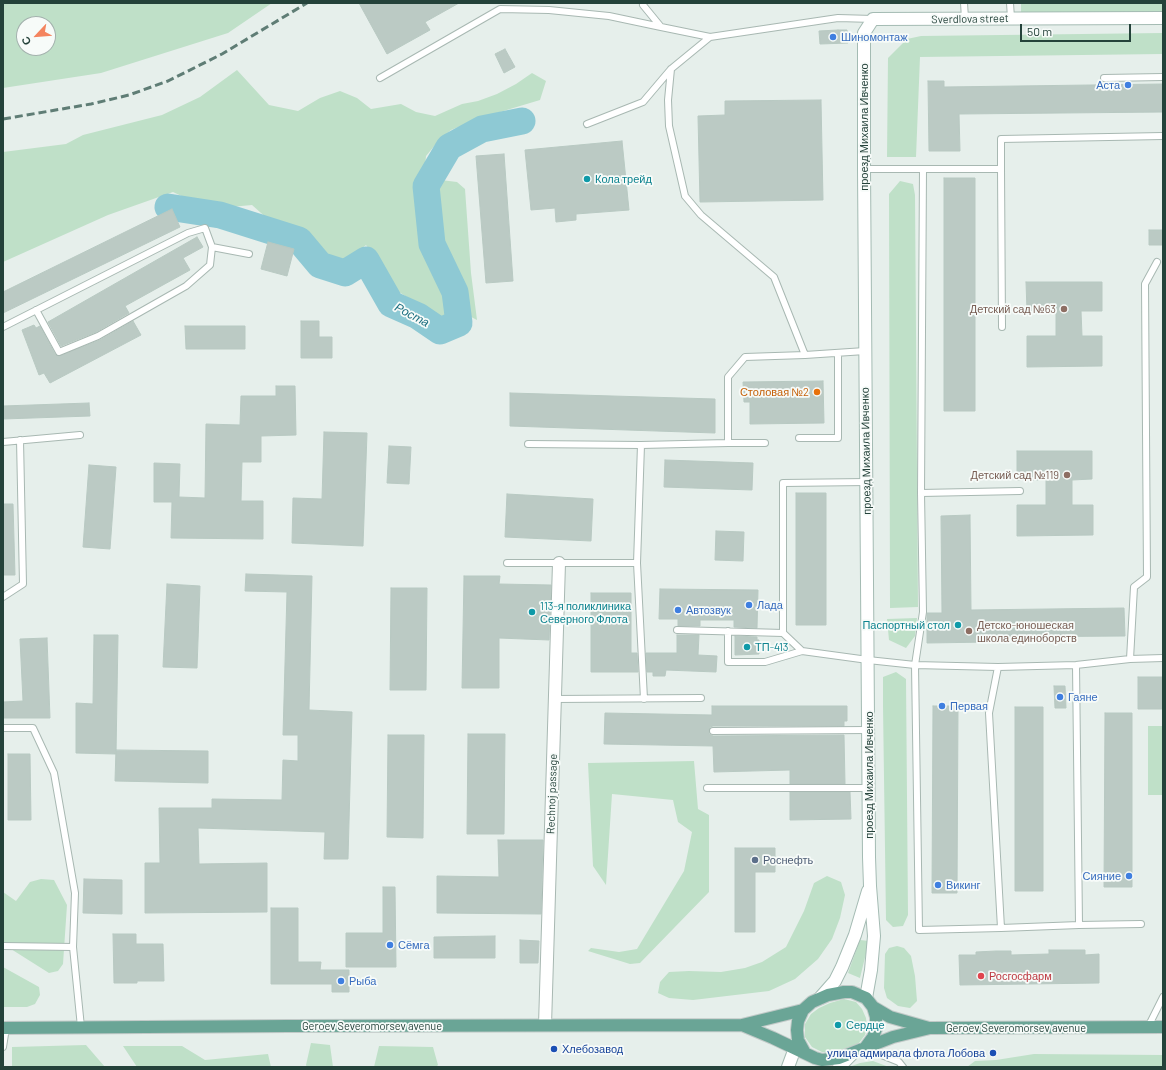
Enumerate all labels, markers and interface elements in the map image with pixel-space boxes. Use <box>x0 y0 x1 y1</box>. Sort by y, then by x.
street label: Sverdlova street <box>931 12 1009 26</box>
north arrow <box>16 16 56 56</box>
scale bar <box>1022 16 1133 42</box>
text: 50 m <box>1027 24 1052 38</box>
place label: Шиномонтаж <box>841 30 908 44</box>
marker: Шиномонтаж <box>828 32 838 42</box>
text: С <box>18 35 33 47</box>
street label: проезд Михаила Ивченко <box>857 63 871 191</box>
place label: Аста <box>1096 78 1120 92</box>
marker: Аста <box>1123 80 1133 90</box>
place label: Кола трейд <box>595 172 652 186</box>
marker: Кола трейд <box>582 174 592 184</box>
water label: Роста <box>392 300 432 330</box>
place label: Детский сад №63 <box>970 302 1056 316</box>
marker: Детский сад №63 <box>1059 304 1069 314</box>
place label: Столовая №2 <box>740 385 809 399</box>
marker: Столовая №2 <box>812 387 822 397</box>
street label: проезд Михаила Ивченко <box>858 387 874 515</box>
place label: Детский сад №119 <box>971 468 1059 482</box>
marker: Детский сад №119 <box>1062 470 1072 480</box>
place label: Лада <box>757 598 783 612</box>
place label: 113-я поликлиника Северного Флота <box>540 599 631 625</box>
marker: Лада <box>744 600 754 610</box>
place label: Автозвук <box>686 603 731 617</box>
marker: Автозвук <box>673 605 683 615</box>
marker: 113-я поликлиника Северного Флота <box>527 607 537 617</box>
place label: Паспортный стол <box>862 618 950 632</box>
place label: Детско-юношеская школа единоборств <box>977 618 1077 644</box>
marker: Паспортный стол <box>953 620 963 630</box>
marker: Детско-юношеская школа единоборств <box>964 626 974 636</box>
place label: ТП-413 <box>755 640 789 654</box>
marker: ТП-413 <box>742 642 752 652</box>
place label: Гаяне <box>1068 690 1098 704</box>
marker: Гаяне <box>1055 692 1065 702</box>
place label: Первая <box>950 699 988 713</box>
marker: Первая <box>937 701 947 711</box>
street label: проезд Михаила Ивченко <box>862 711 876 839</box>
street label: Rechnoj passage <box>544 754 560 834</box>
place label: Роснефть <box>763 853 813 867</box>
marker: Роснефть <box>750 855 760 865</box>
place label: Сияние <box>1083 869 1121 883</box>
marker: Сияние <box>1124 871 1134 881</box>
place label: Викинг <box>946 878 981 892</box>
marker: Викинг <box>933 880 943 890</box>
place label: Сёмга <box>398 938 430 952</box>
marker: Сёмга <box>385 940 395 950</box>
place label: Росгосфарм <box>989 969 1052 983</box>
marker: Росгосфарм <box>976 971 986 981</box>
place label: Рыба <box>349 974 376 988</box>
marker: Рыба <box>336 976 346 986</box>
place label: Сердце <box>846 1018 885 1032</box>
street label: Geroev Severomorsev avenue <box>302 1019 442 1033</box>
marker: Сердце <box>833 1020 843 1030</box>
street label: Geroev Severomorsev avenue <box>946 1021 1086 1035</box>
place label: Хлебозавод <box>562 1042 623 1056</box>
marker: Хлебозавод <box>549 1044 559 1054</box>
place label: улица адмирала флота Лобова <box>827 1046 985 1060</box>
marker: улица адмирала флота Лобова <box>988 1048 998 1058</box>

